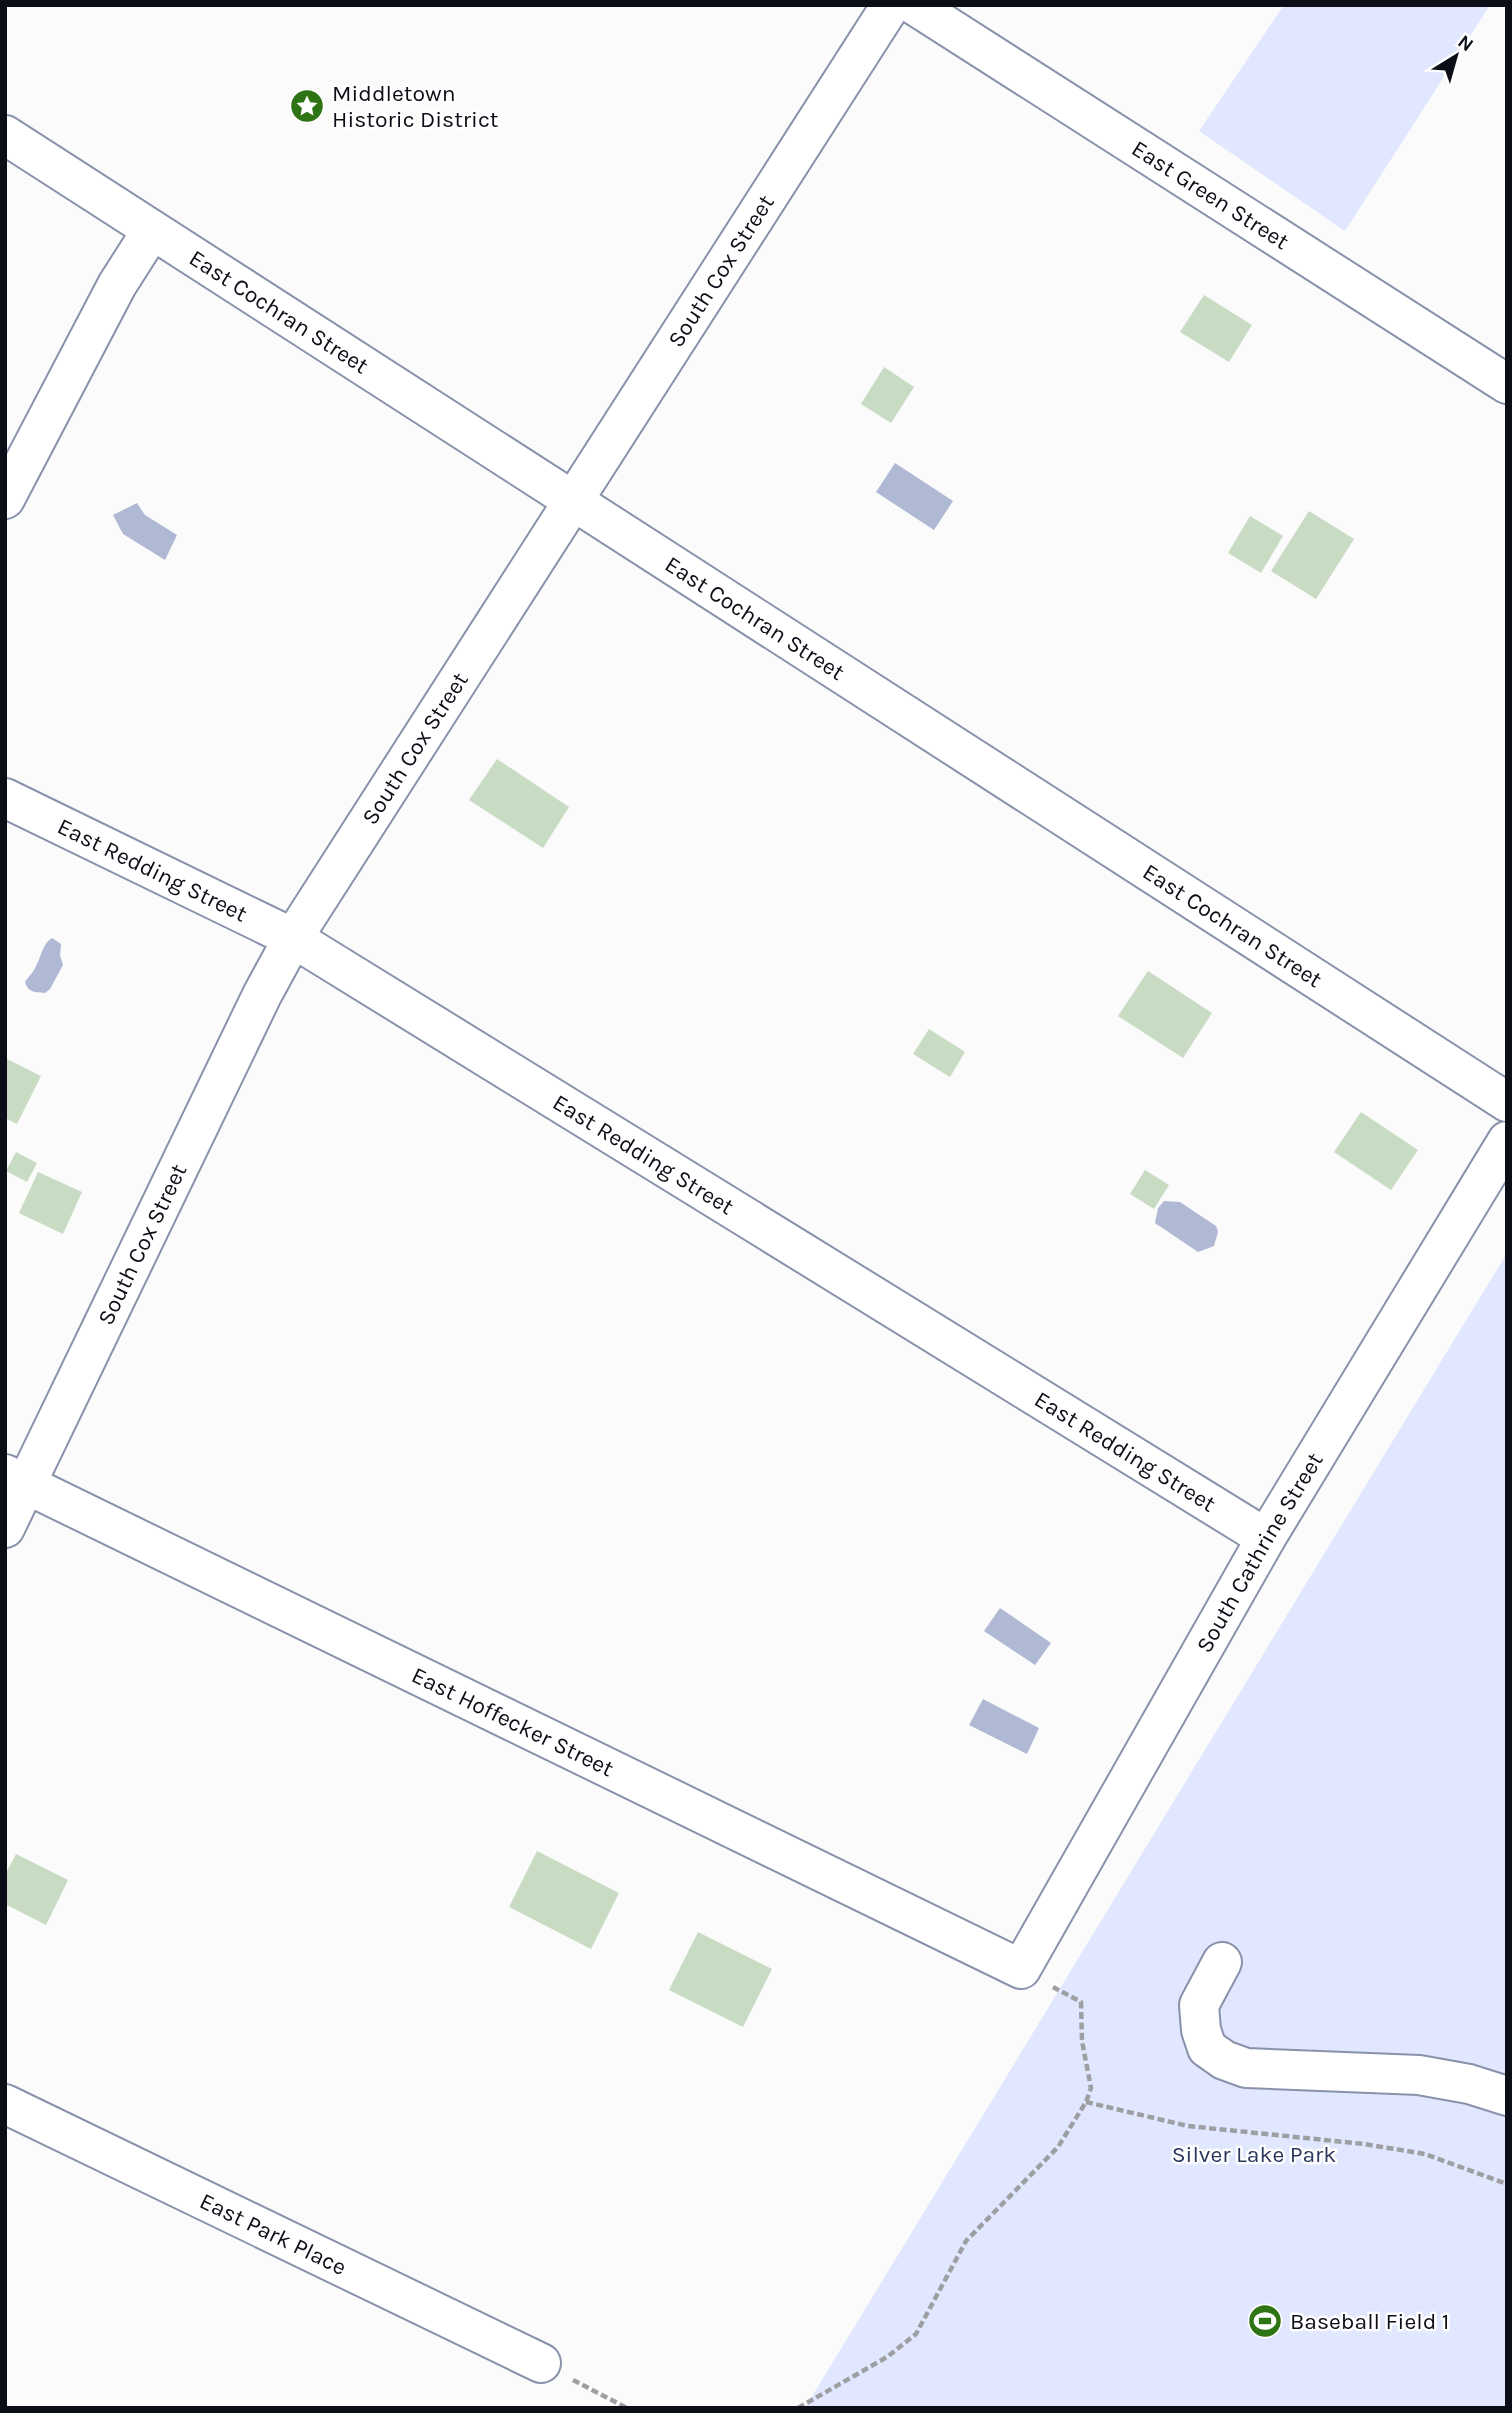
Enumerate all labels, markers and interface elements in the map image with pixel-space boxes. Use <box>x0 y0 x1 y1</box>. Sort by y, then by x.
north arrow <box>1421 21 1491 91</box>
text: N <box>1454 30 1478 56</box>
place label: Middletown Historic District <box>332 80 499 133</box>
place icon: Middletown Historic District <box>288 87 326 125</box>
street label: East Green Street <box>1127 135 1294 255</box>
street label: South Cox Street <box>662 190 780 352</box>
street label: East Cochran Street <box>184 244 374 380</box>
street label: East Cochran Street <box>660 551 850 686</box>
street label: South Cox Street <box>356 667 474 830</box>
street label: East Redding Street <box>53 813 252 928</box>
street label: East Cochran Street <box>1138 858 1327 994</box>
street label: East Redding Street <box>548 1089 739 1221</box>
street label: South Cox Street <box>92 1159 193 1329</box>
street label: East Redding Street <box>1030 1386 1221 1518</box>
street label: South Cathrine Street <box>1191 1447 1329 1658</box>
street label: East Hoffecker Street <box>407 1661 618 1783</box>
park label: Silver Lake Park <box>1172 2141 1336 2168</box>
street label: East Park Place <box>195 2187 351 2281</box>
sports icon: Baseball Field 1 <box>1246 2302 1284 2340</box>
place label: Baseball Field 1 <box>1290 2308 1449 2335</box>

